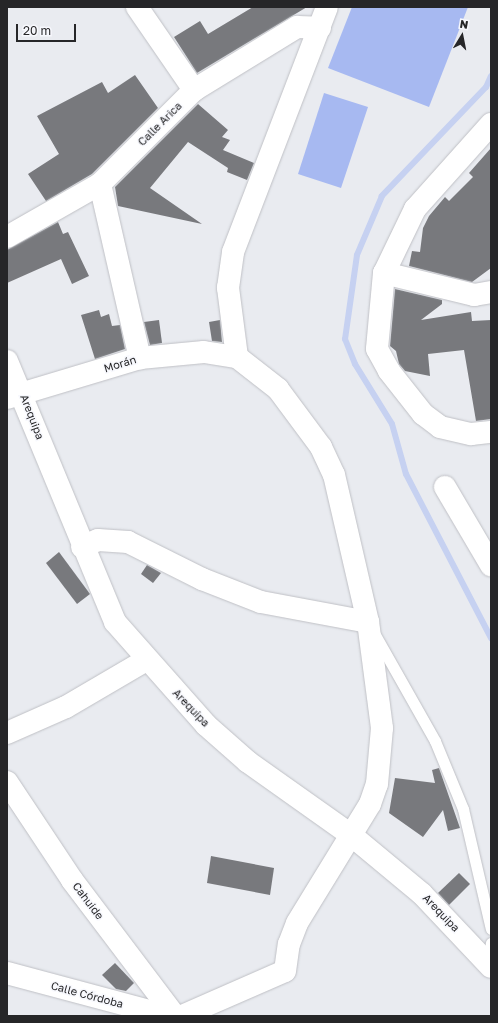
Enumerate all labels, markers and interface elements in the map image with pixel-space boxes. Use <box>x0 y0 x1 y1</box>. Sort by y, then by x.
scale bar <box>18 16 78 42</box>
north arrow <box>442 16 482 56</box>
text: N <box>459 17 469 31</box>
text: 20 m <box>23 23 51 38</box>
street label: Calle Arica <box>135 99 185 149</box>
street label: Morán <box>102 353 138 375</box>
street label: Arequipa <box>17 393 47 441</box>
street label: Arequipa <box>170 686 212 730</box>
street label: Cahuide <box>70 880 106 922</box>
street label: Arequipa <box>420 891 462 935</box>
street label: Calle Córdoba <box>49 979 125 1011</box>

